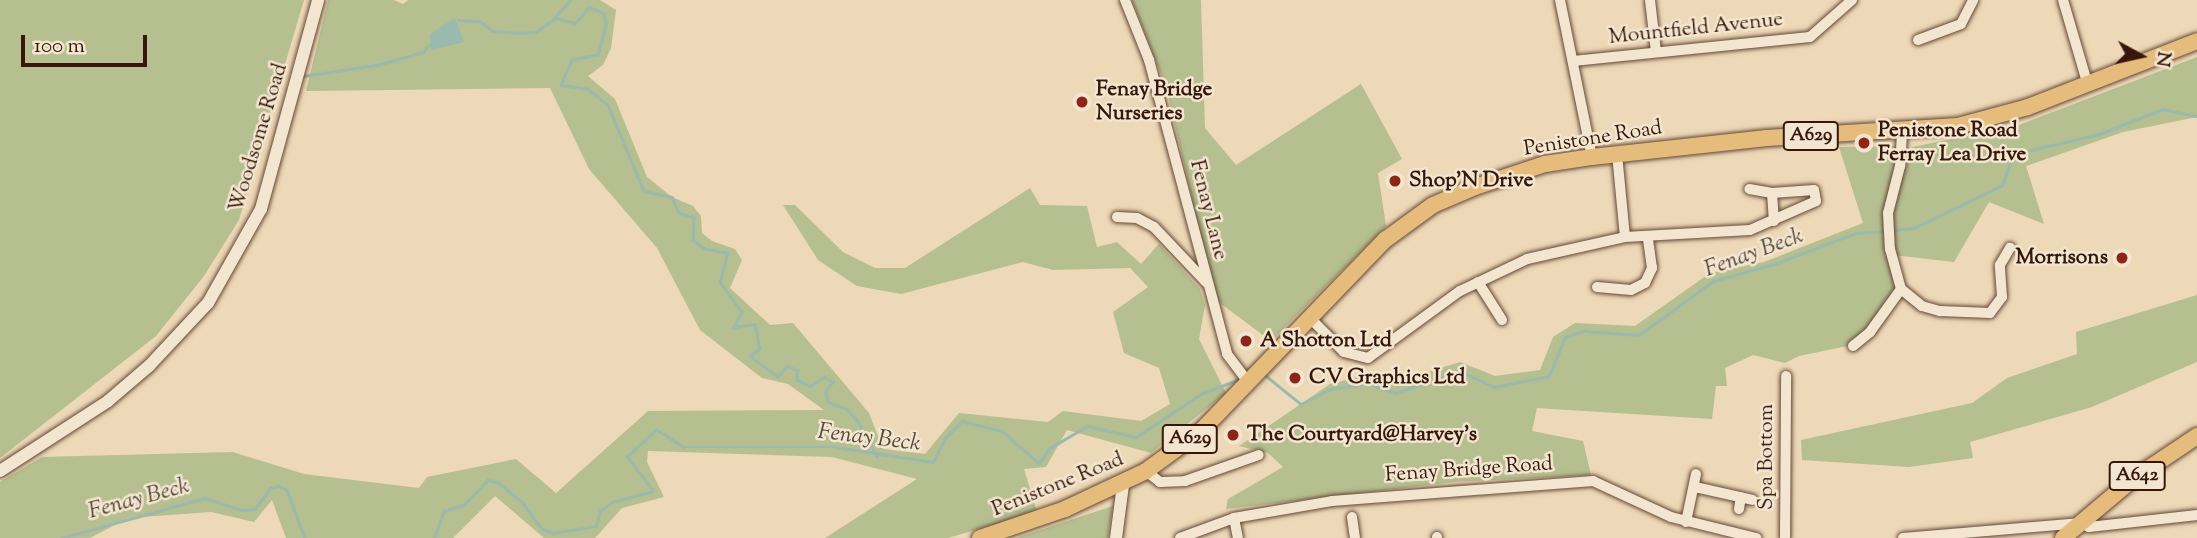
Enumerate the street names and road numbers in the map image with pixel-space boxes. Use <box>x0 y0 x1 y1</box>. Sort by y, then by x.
street label: Mountfield Avenue <box>1608 7 1784 51</box>
street label: Woodsome Road <box>224 60 294 216</box>
street label: Penistone Road <box>1522 116 1664 162</box>
road number: A629 <box>1781 120 1841 152</box>
street label: Fenay Lane <box>1183 157 1233 263</box>
street label: Spa Bottom <box>1754 404 1780 510</box>
road number: A629 <box>1160 424 1220 454</box>
street label: Penistone Road <box>989 447 1127 523</box>
street label: Fenay Bridge Road <box>1384 452 1554 488</box>
road number: A642 <box>2107 461 2167 491</box>

